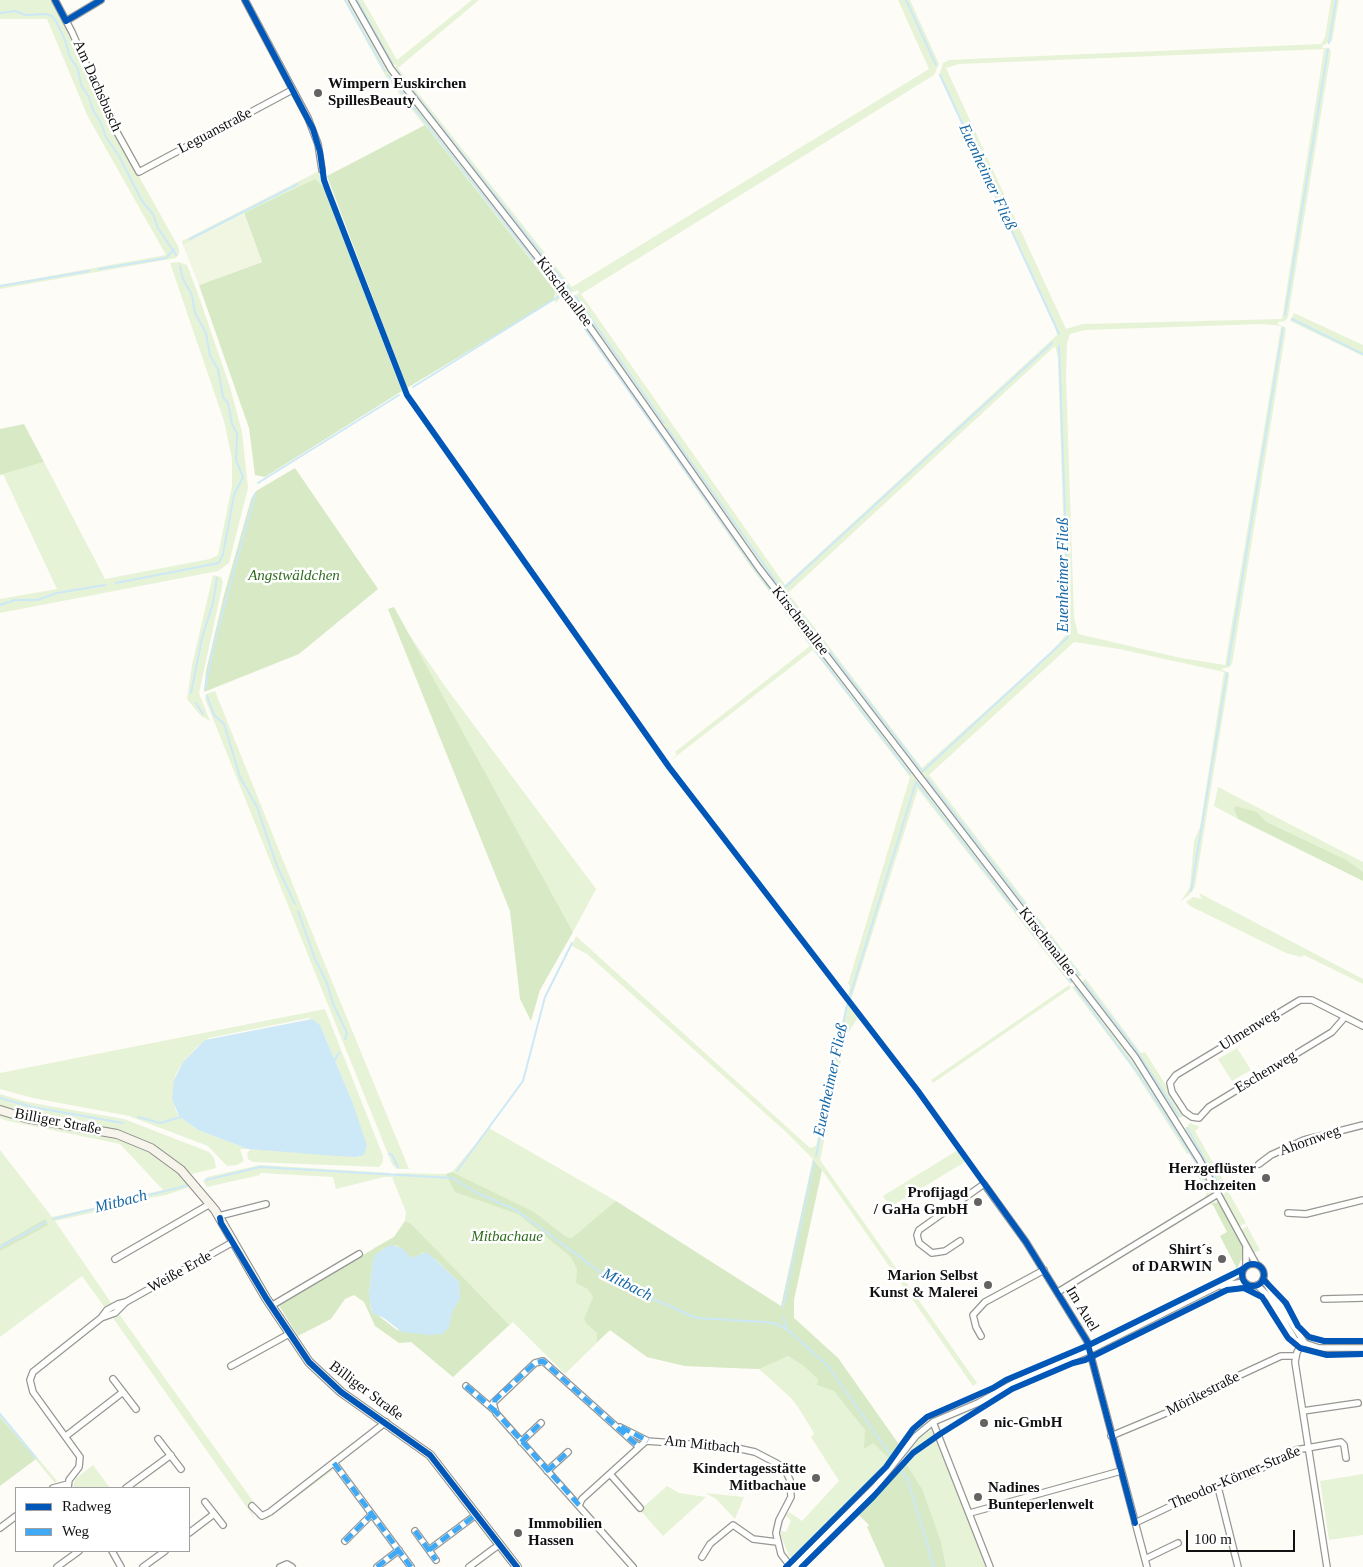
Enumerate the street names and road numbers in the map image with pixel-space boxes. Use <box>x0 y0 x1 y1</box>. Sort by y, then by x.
street label: Am Dachsbusch <box>69 37 125 135</box>
street label: Leguanstraße <box>175 104 255 158</box>
street label: Kirschenallee <box>532 254 596 330</box>
street label: Kirschenallee <box>768 583 832 659</box>
street label: Kirschenallee <box>1015 904 1079 980</box>
street label: Ulmenweg <box>1216 1005 1282 1055</box>
street label: Eschenweg <box>1232 1047 1300 1097</box>
street label: Billiger Straße <box>13 1105 103 1139</box>
street label: Ahornweg <box>1277 1122 1343 1160</box>
street label: Weiße Erde <box>145 1247 215 1297</box>
street label: Im Auel <box>1062 1283 1102 1335</box>
street label: Billiger Straße <box>325 1357 407 1425</box>
street label: Mörikestraße <box>1163 1368 1243 1420</box>
street label: Am Mitbach <box>663 1432 741 1458</box>
street label: Theodor-Körner-Straße <box>1167 1442 1303 1514</box>

